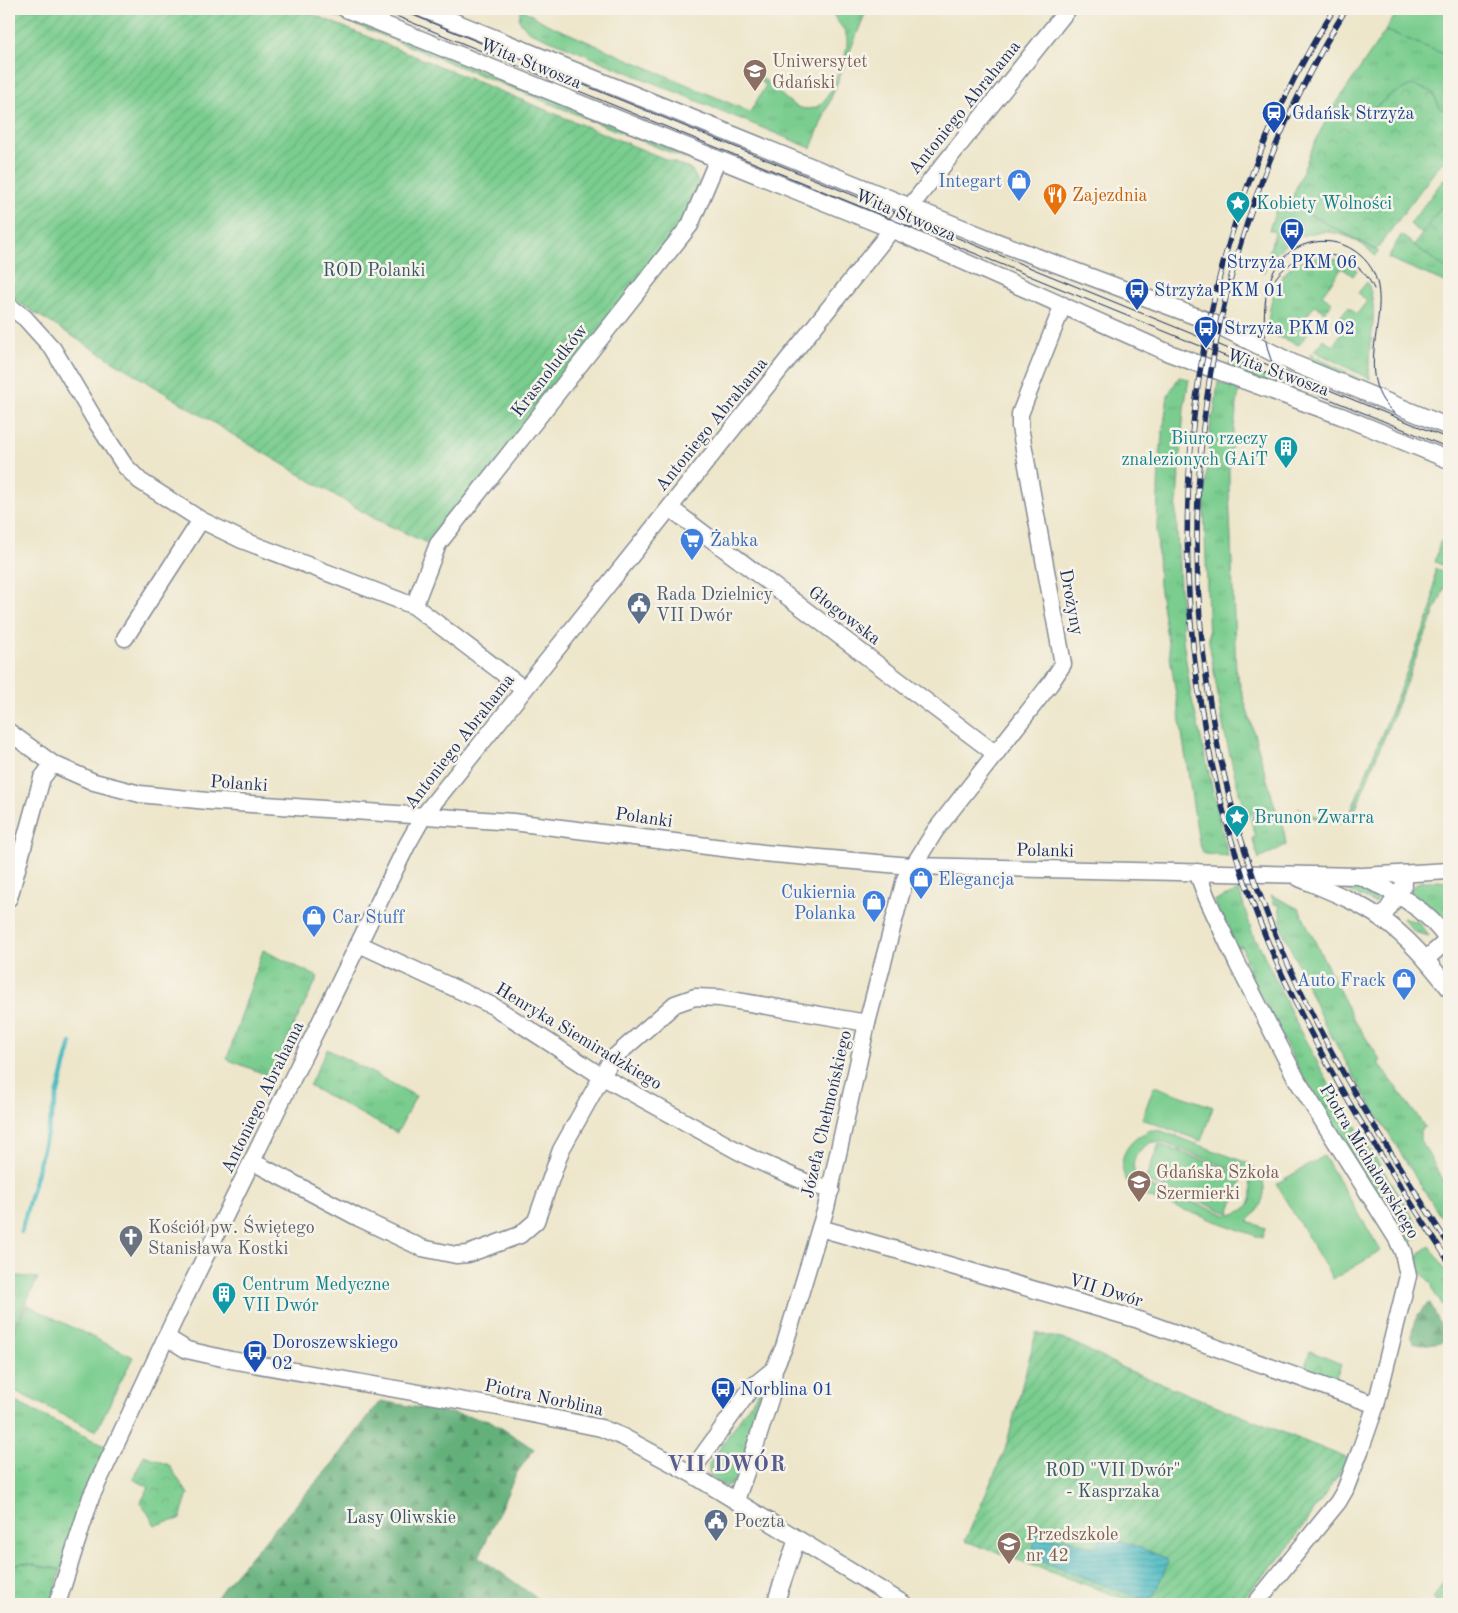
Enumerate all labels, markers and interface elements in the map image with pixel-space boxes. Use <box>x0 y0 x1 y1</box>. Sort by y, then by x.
street label: Wita Stwosza <box>477 35 584 92</box>
street label: Antoniego Abrahama <box>905 37 1024 178</box>
place label: Uniwersytet Gdański <box>772 53 868 92</box>
school or university icon: Uniwersytet Gdański <box>742 58 768 92</box>
station icon: Gdańsk Strzyża <box>1261 100 1287 134</box>
place label: Gdańsk Strzyża <box>1292 105 1414 123</box>
shop icon: Integart <box>1006 168 1032 202</box>
place label: Integart <box>938 173 1002 191</box>
restaurant icon: Zajezdnia <box>1042 182 1068 216</box>
street label: Wita Stwosza <box>853 187 959 245</box>
place label: Zajezdnia <box>1072 187 1148 205</box>
place icon: Kobiety Wolności <box>1225 190 1251 224</box>
place label: Kobiety Wolności <box>1256 195 1392 213</box>
bus stop icon: Strzyża PKM 06 <box>1279 217 1305 251</box>
place label: Strzyża PKM 06 <box>1226 254 1358 272</box>
park label: ROD Polanki <box>323 262 425 280</box>
bus stop icon: Strzyża PKM 01 <box>1124 277 1150 311</box>
place label: Strzyża PKM 01 <box>1154 282 1285 300</box>
bus stop icon: Strzyża PKM 02 <box>1193 315 1219 349</box>
place label: Strzyża PKM 02 <box>1224 320 1355 338</box>
street label: Krasnoludków <box>508 321 591 420</box>
street label: Wita Stwosza <box>1224 346 1331 400</box>
street label: Antoniego Abrahama <box>652 354 771 495</box>
place label: Biuro rzeczy znalezionych GAiT <box>1122 430 1268 469</box>
building icon: Biuro rzeczy znalezionych GAiT <box>1273 435 1299 469</box>
supermarket icon: Żabka <box>679 527 705 561</box>
place label: Żabka <box>710 529 758 550</box>
street label: Drożyny <box>1056 568 1086 637</box>
street label: Głogowska <box>805 583 884 649</box>
place label: Rada Dzielnicy VII Dwór <box>656 586 773 625</box>
public building icon: Rada Dzielnicy VII Dwór <box>626 591 652 625</box>
street label: Antoniego Abrahama <box>401 670 518 813</box>
street label: Polanki <box>209 773 269 795</box>
place icon: Brunon Zwarra <box>1224 804 1250 838</box>
street label: Polanki <box>614 805 674 831</box>
place label: Brunon Zwarra <box>1254 809 1375 827</box>
street label: Polanki <box>1016 841 1074 861</box>
shop icon: Elegancja <box>908 866 934 900</box>
place label: Elegancja <box>938 871 1014 889</box>
place label: Cukiernia Polanka <box>781 884 856 923</box>
shop icon: Cukiernia Polanka <box>861 889 887 923</box>
shop icon: Car Stuff <box>301 904 327 938</box>
place label: Car Stuff <box>332 909 405 927</box>
shop icon: Auto Frack <box>1391 967 1417 1001</box>
place label: Auto Frack <box>1297 972 1386 990</box>
street label: Henryka Siemiradzkiego <box>492 980 665 1094</box>
street label: Antoniego Abrahama <box>218 1019 307 1176</box>
street label: Józefa Chełmońskiego <box>799 1028 855 1200</box>
street label: Piotra Michałowskiego <box>1316 1081 1422 1242</box>
place label: Gdańska Szkoła Szermierki <box>1156 1164 1279 1203</box>
school or university icon: Gdańska Szkoła Szermierki <box>1126 1169 1152 1203</box>
place label: Kościół pw. Świętego Stanisława Kostki <box>148 1214 315 1258</box>
church icon: Kościół pw. Świętego Stanisława Kostki <box>118 1224 144 1258</box>
street label: VII Dwór <box>1066 1271 1146 1311</box>
place label: Centrum Medyczne VII Dwór <box>242 1276 390 1315</box>
building icon: Centrum Medyczne VII Dwór <box>211 1281 237 1315</box>
place label: Doroszewskiego 02 <box>272 1334 398 1373</box>
bus stop icon: Doroszewskiego 02 <box>242 1339 268 1373</box>
bus stop icon: Norblina 01 <box>710 1376 736 1410</box>
street label: Piotra Norblina <box>483 1377 605 1419</box>
place label: Norblina 01 <box>740 1381 834 1399</box>
district label: VII DWÓR <box>667 1449 787 1476</box>
park label: ROD "VII Dwór" - Kasprzaka <box>1045 1462 1181 1501</box>
public building icon: Poczta <box>703 1508 729 1542</box>
park label: Lasy Oliwskie <box>346 1509 456 1527</box>
place label: Poczta <box>734 1513 785 1531</box>
place label: Przedszkole nr 42 <box>1026 1526 1118 1565</box>
school or university icon: Przedszkole nr 42 <box>996 1531 1022 1565</box>

